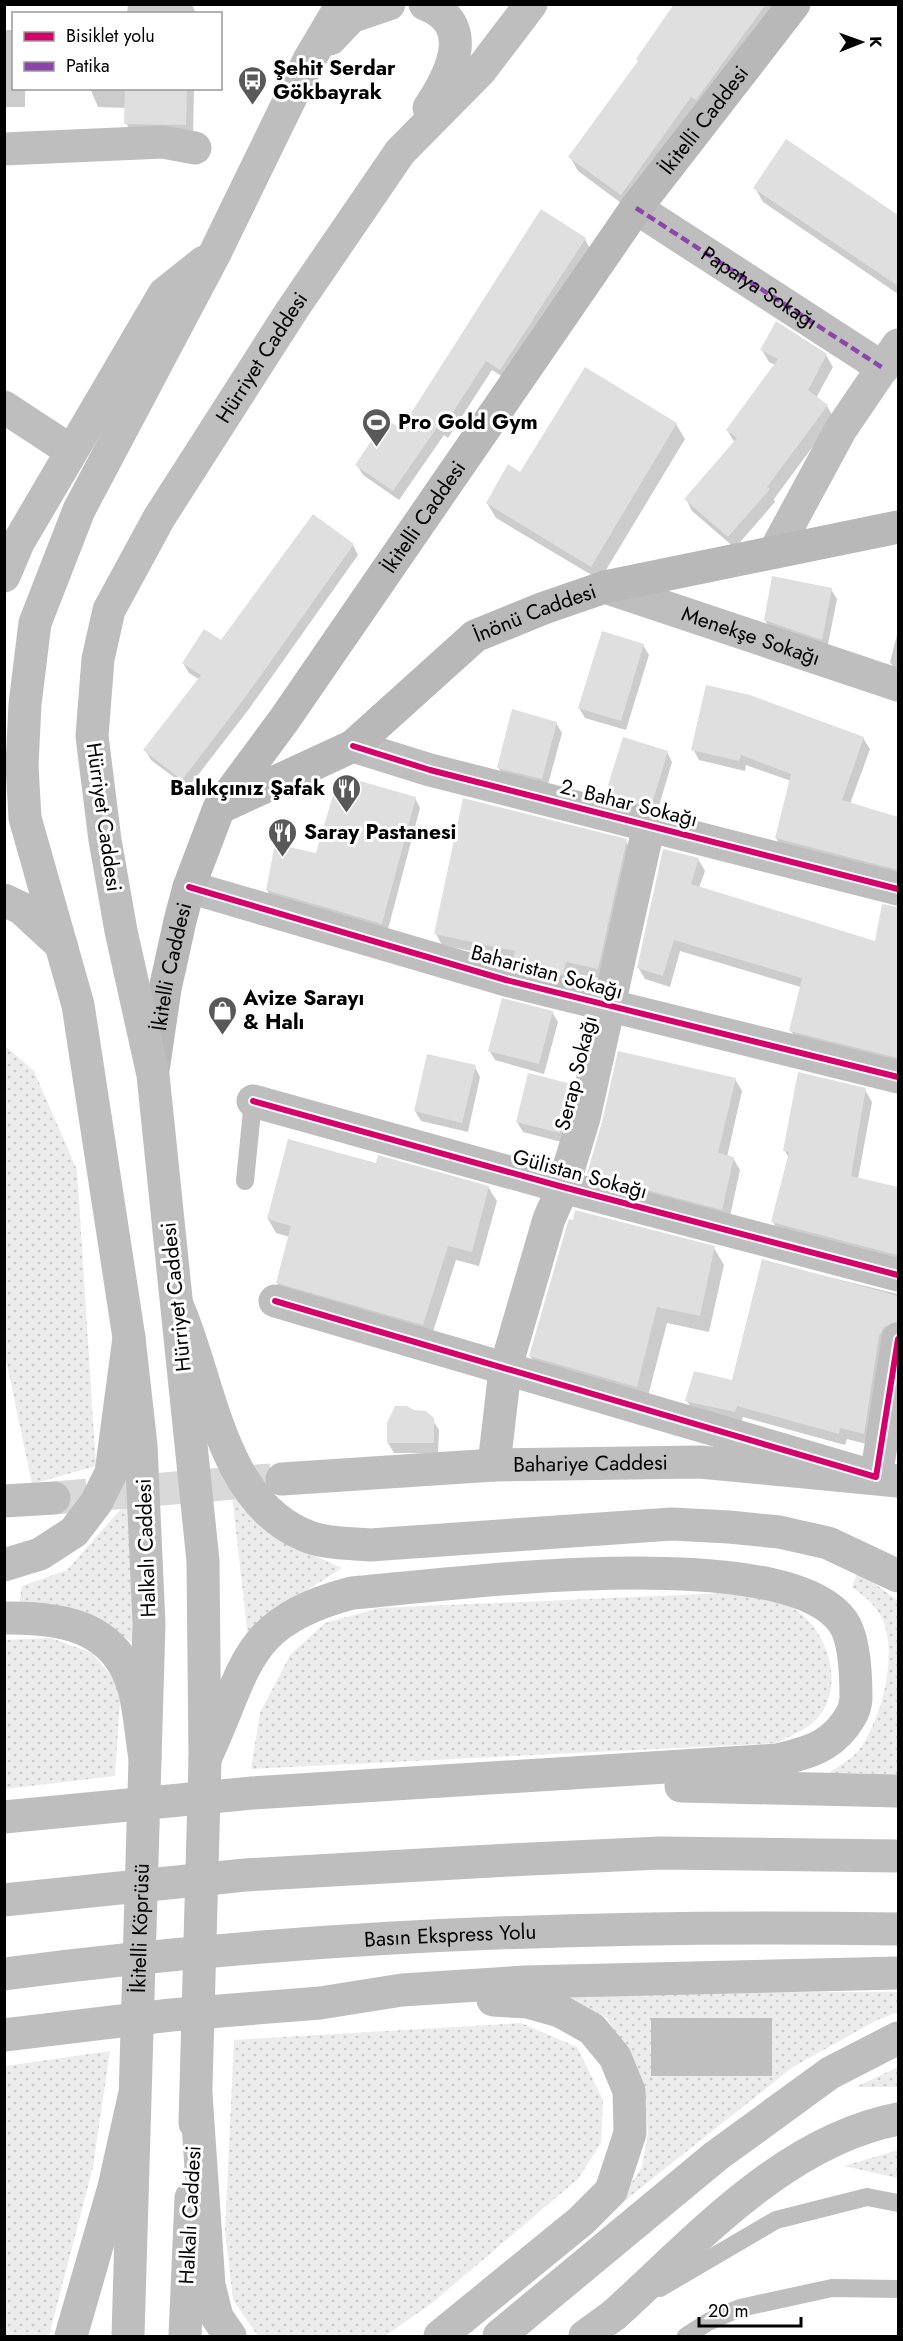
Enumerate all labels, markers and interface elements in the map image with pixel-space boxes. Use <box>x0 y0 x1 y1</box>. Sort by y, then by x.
legend <box>12 12 222 90</box>
north arrow <box>831 12 891 72</box>
text: Bisiklet yolu <box>66 23 155 49</box>
text: K <box>864 36 887 48</box>
text: Patika <box>66 53 110 79</box>
place label: Şehit Serdar Gökbayrak <box>273 53 396 107</box>
street label: İkitelli Caddesi <box>652 59 756 181</box>
bus stop icon: Şehit Serdar Gökbayrak <box>236 64 268 106</box>
street label: Papatya Sokağı <box>695 239 824 337</box>
street label: Hürriyet Caddesi <box>208 286 315 429</box>
sports icon: Pro Gold Gym <box>361 406 393 448</box>
place label: Pro Gold Gym <box>398 407 538 437</box>
street label: İkitelli Caddesi <box>374 455 473 579</box>
street label: İnönü Caddesi <box>469 576 600 650</box>
street label: Menekşe Sokağı <box>678 599 824 673</box>
street label: Hürriyet Caddesi <box>79 741 129 893</box>
street label: 2. Bahar Sokağı <box>557 771 701 835</box>
restaurant icon: Balıkçınız Şafak <box>330 772 362 814</box>
place label: Balıkçınız Şafak <box>170 773 325 803</box>
restaurant icon: Saray Pastanesi <box>267 816 299 858</box>
place label: Saray Pastanesi <box>304 817 456 847</box>
street label: İkitelli Caddesi <box>144 899 199 1033</box>
street label: Baharistan Sokağı <box>468 937 626 1007</box>
place label: Avize Sarayı & Halı <box>242 983 364 1037</box>
shop icon: Avize Sarayı & Halı <box>206 994 238 1036</box>
street label: Serap Sokağı <box>547 1012 605 1134</box>
street label: Gülistan Sokağı <box>509 1142 651 1206</box>
street label: Hürriyet Caddesi <box>153 1221 199 1373</box>
street label: Bahariye Caddesi <box>513 1447 668 1480</box>
street label: Halkalı Caddesi <box>129 1478 163 1618</box>
street label: İkitelli Köprüsü <box>123 1863 157 1993</box>
street label: Basın Ekspress Yolu <box>363 1917 537 1955</box>
street label: Halkalı Caddesi <box>171 2145 209 2285</box>
scale bar <box>699 2290 801 2328</box>
text: 20 m <box>708 2298 748 2324</box>

